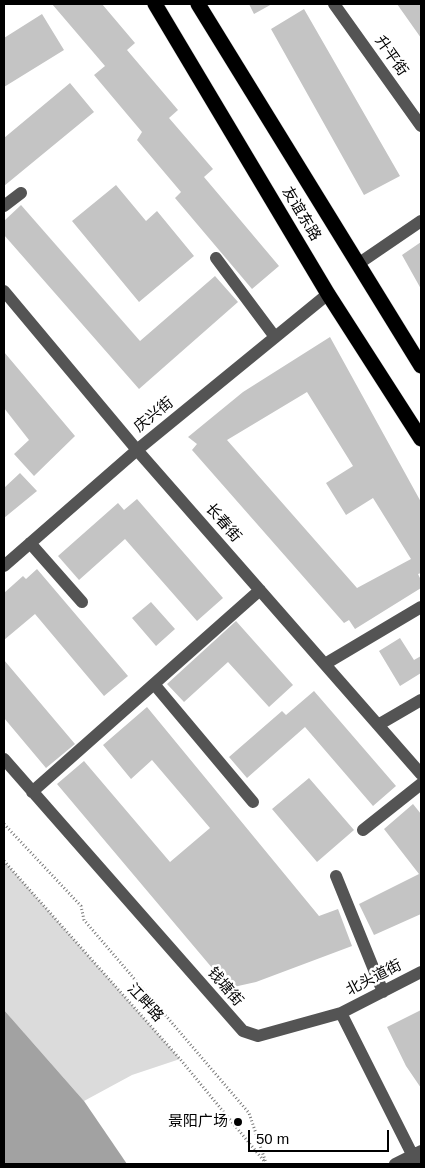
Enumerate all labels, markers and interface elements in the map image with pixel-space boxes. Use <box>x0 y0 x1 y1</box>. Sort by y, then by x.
street label: 升平街 <box>371 32 411 80</box>
street label: 友谊东路 <box>278 184 324 244</box>
street label: 庆兴街 <box>131 394 177 436</box>
street label: 长春街 <box>201 500 245 546</box>
street label: 北头道街 <box>343 956 405 1000</box>
street label: 钱塘街 <box>203 964 247 1010</box>
street label: 江畔路 <box>123 980 167 1026</box>
place label: 景阳广场 <box>168 1113 228 1131</box>
marker: 景阳广场 <box>232 1116 244 1128</box>
scale bar <box>250 1120 391 1152</box>
text: 50 m <box>256 1130 289 1147</box>

